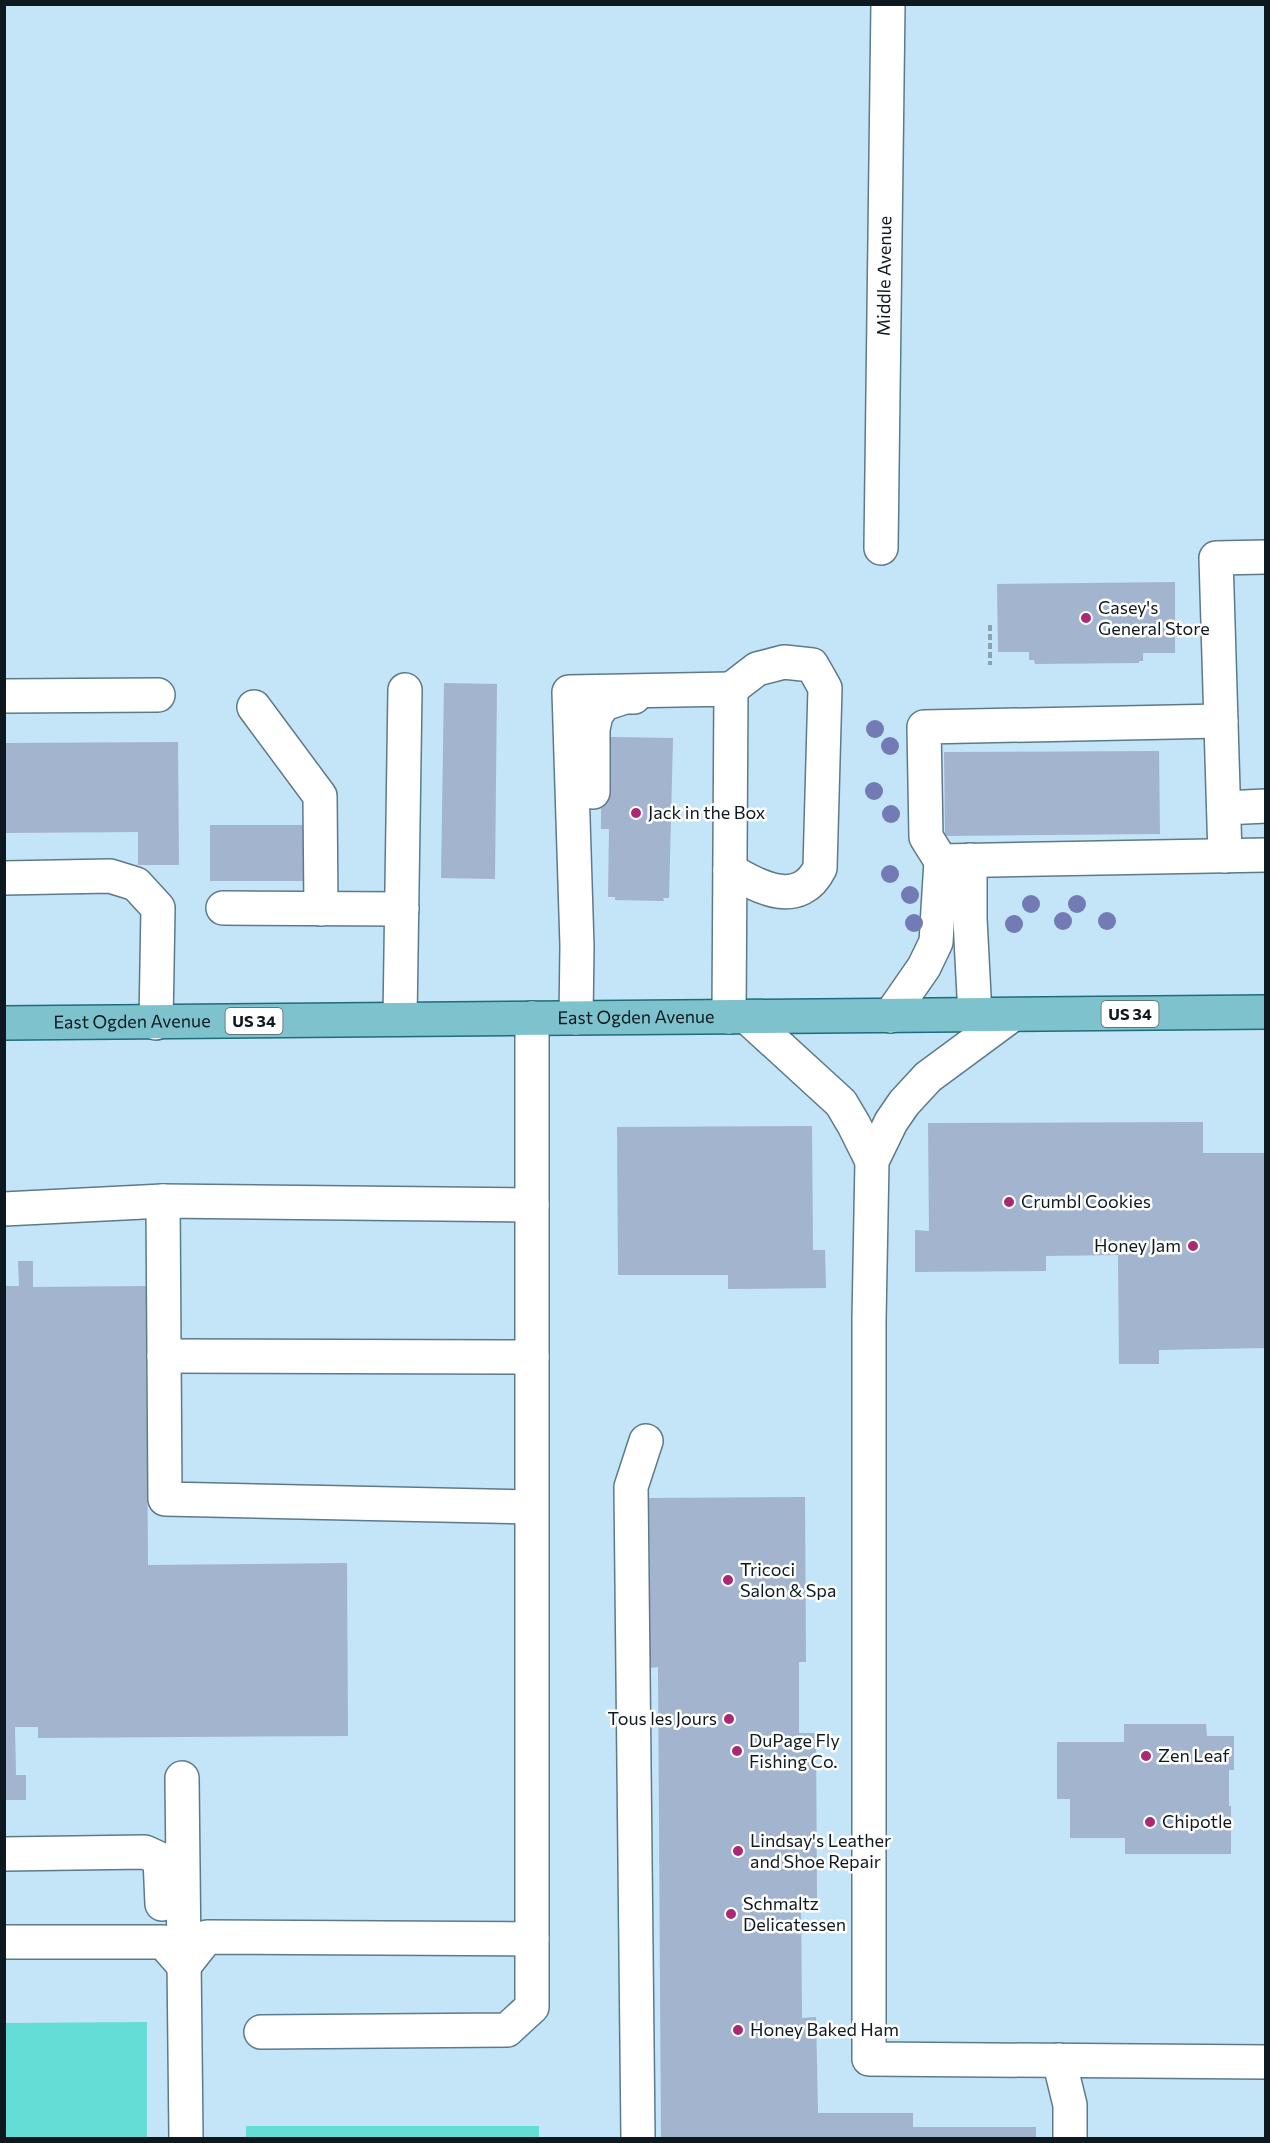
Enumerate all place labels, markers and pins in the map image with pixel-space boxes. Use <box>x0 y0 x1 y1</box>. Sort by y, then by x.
place label: Casey's General Store <box>1098 596 1210 639</box>
marker: Casey's General Store <box>1079 611 1093 625</box>
place label: Jack in the Box <box>648 801 766 823</box>
marker: Jack in the Box <box>629 806 643 820</box>
place label: Crumbl Cookies <box>1021 1190 1151 1212</box>
marker: Crumbl Cookies <box>1002 1195 1016 1209</box>
place label: Honey Jam <box>1094 1234 1181 1256</box>
marker: Honey Jam <box>1186 1239 1200 1253</box>
place label: Tricoci Salon & Spa <box>740 1558 836 1601</box>
marker: Tricoci Salon & Spa <box>721 1573 735 1587</box>
place label: Tous les Jours <box>608 1707 717 1729</box>
marker: Tous les Jours <box>722 1712 736 1726</box>
place label: DuPage Fly Fishing Co. <box>749 1729 840 1772</box>
marker: DuPage Fly Fishing Co. <box>730 1744 744 1758</box>
place label: Zen Leaf <box>1158 1744 1231 1766</box>
marker: Zen Leaf <box>1139 1749 1153 1763</box>
place label: Chipotle <box>1162 1810 1232 1832</box>
marker: Chipotle <box>1143 1815 1157 1829</box>
place label: Lindsay's Leather and Shoe Repair <box>750 1829 891 1872</box>
marker: Lindsay's Leather and Shoe Repair <box>731 1844 745 1858</box>
place label: Schmaltz Delicatessen <box>743 1892 846 1935</box>
marker: Schmaltz Delicatessen <box>724 1907 738 1921</box>
place label: Honey Baked Ham <box>750 2018 899 2040</box>
marker: Honey Baked Ham <box>731 2023 745 2037</box>

